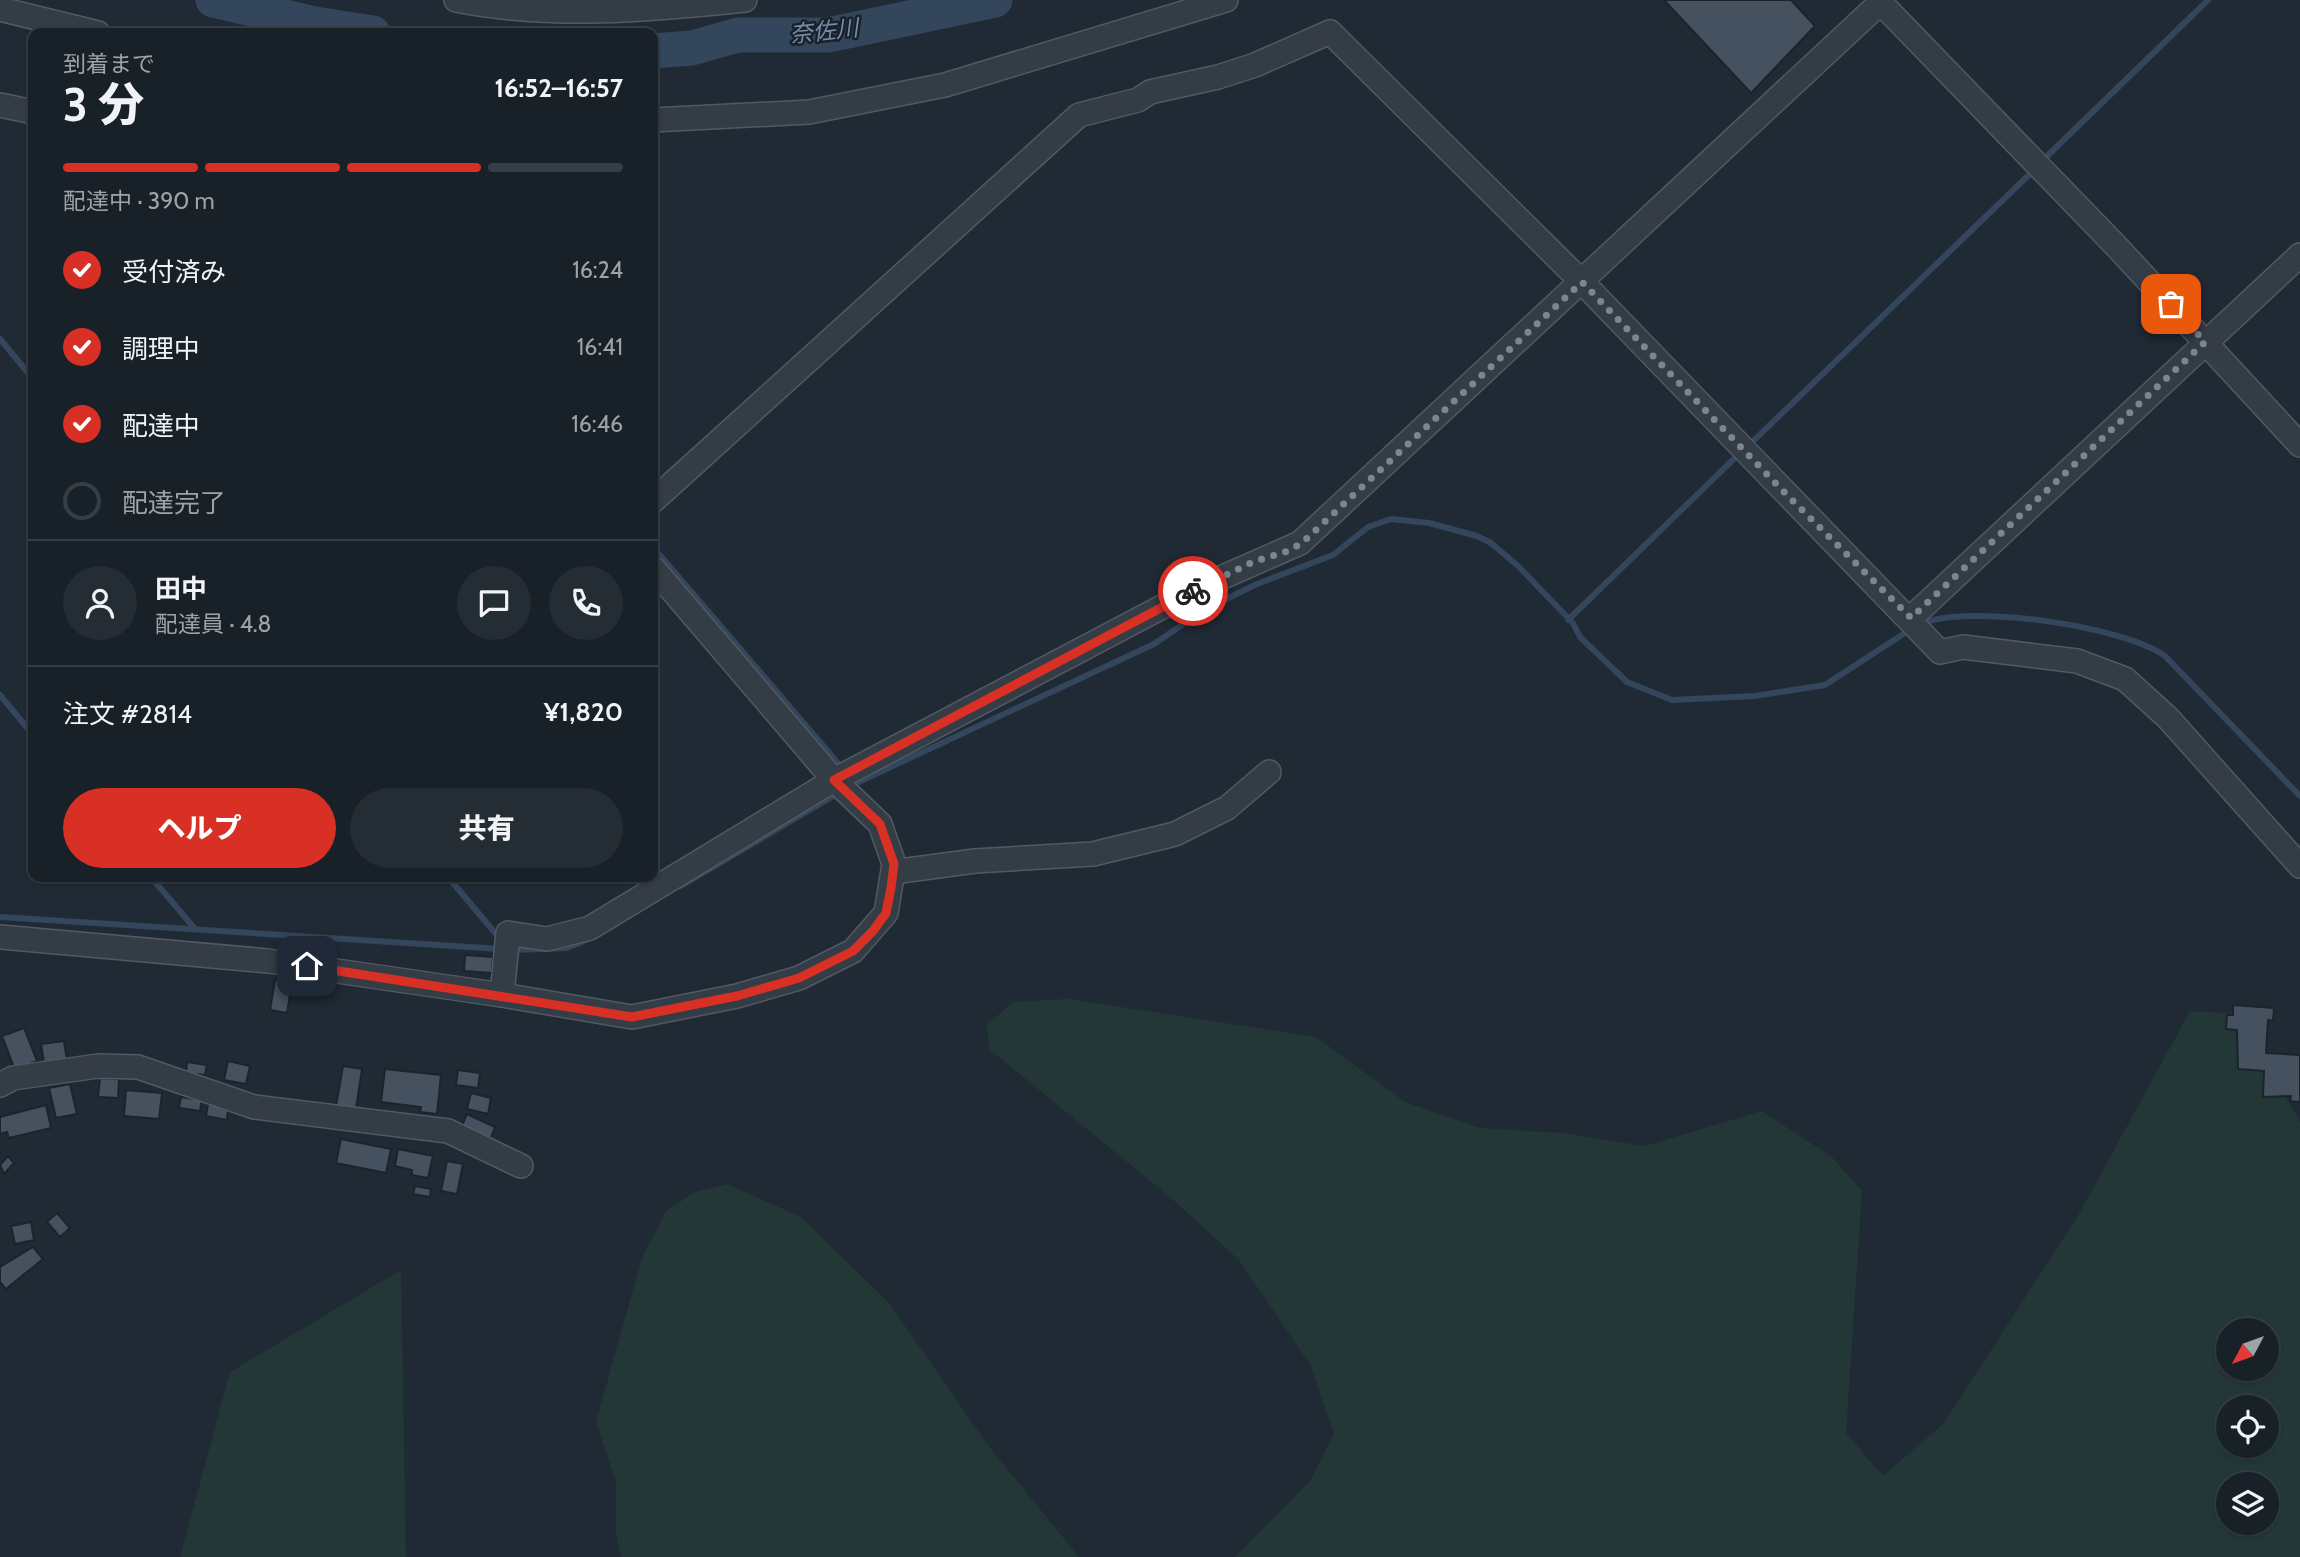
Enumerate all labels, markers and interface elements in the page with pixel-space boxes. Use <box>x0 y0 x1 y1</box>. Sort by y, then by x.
water label: 奈佐川 <box>788 13 863 49</box>
text: 到着まで <box>63 50 155 78</box>
text: 16:52–16:57 <box>494 72 623 104</box>
text: 3 分 <box>63 77 144 133</box>
text: 配達中 · 390 m <box>63 187 215 215</box>
icon: check <box>63 251 101 289</box>
text: 受付済み <box>122 256 226 288</box>
text: 16:24 <box>572 256 623 284</box>
pin <box>2141 274 2201 334</box>
icon: bag <box>2152 285 2190 323</box>
icon: check <box>63 328 101 366</box>
text: 調理中 <box>122 333 200 365</box>
text: 16:41 <box>577 333 623 361</box>
icon: check <box>63 405 101 443</box>
text: 配達中 <box>122 410 200 442</box>
text: 16:46 <box>571 410 623 438</box>
text: 配達完了 <box>122 487 226 519</box>
courier <box>1158 556 1228 626</box>
button: person <box>63 566 137 640</box>
button: chat <box>457 566 531 640</box>
button: phone <box>549 566 623 640</box>
icon: bike <box>1174 572 1212 610</box>
text: 田中 <box>155 573 207 605</box>
text: 配達員 · 4.8 <box>155 610 272 638</box>
text: ¥1,820 <box>544 696 623 728</box>
text: 注文 #2814 <box>63 698 192 730</box>
button: ヘルプ <box>63 788 336 868</box>
button: 共有 <box>350 788 623 868</box>
pin <box>277 936 337 996</box>
icon: home <box>288 947 326 985</box>
north arrow <box>2216 1318 2278 1381</box>
map controls <box>2216 1318 2279 1535</box>
button: locate <box>2216 1395 2279 1458</box>
button: layers <box>2216 1472 2279 1535</box>

